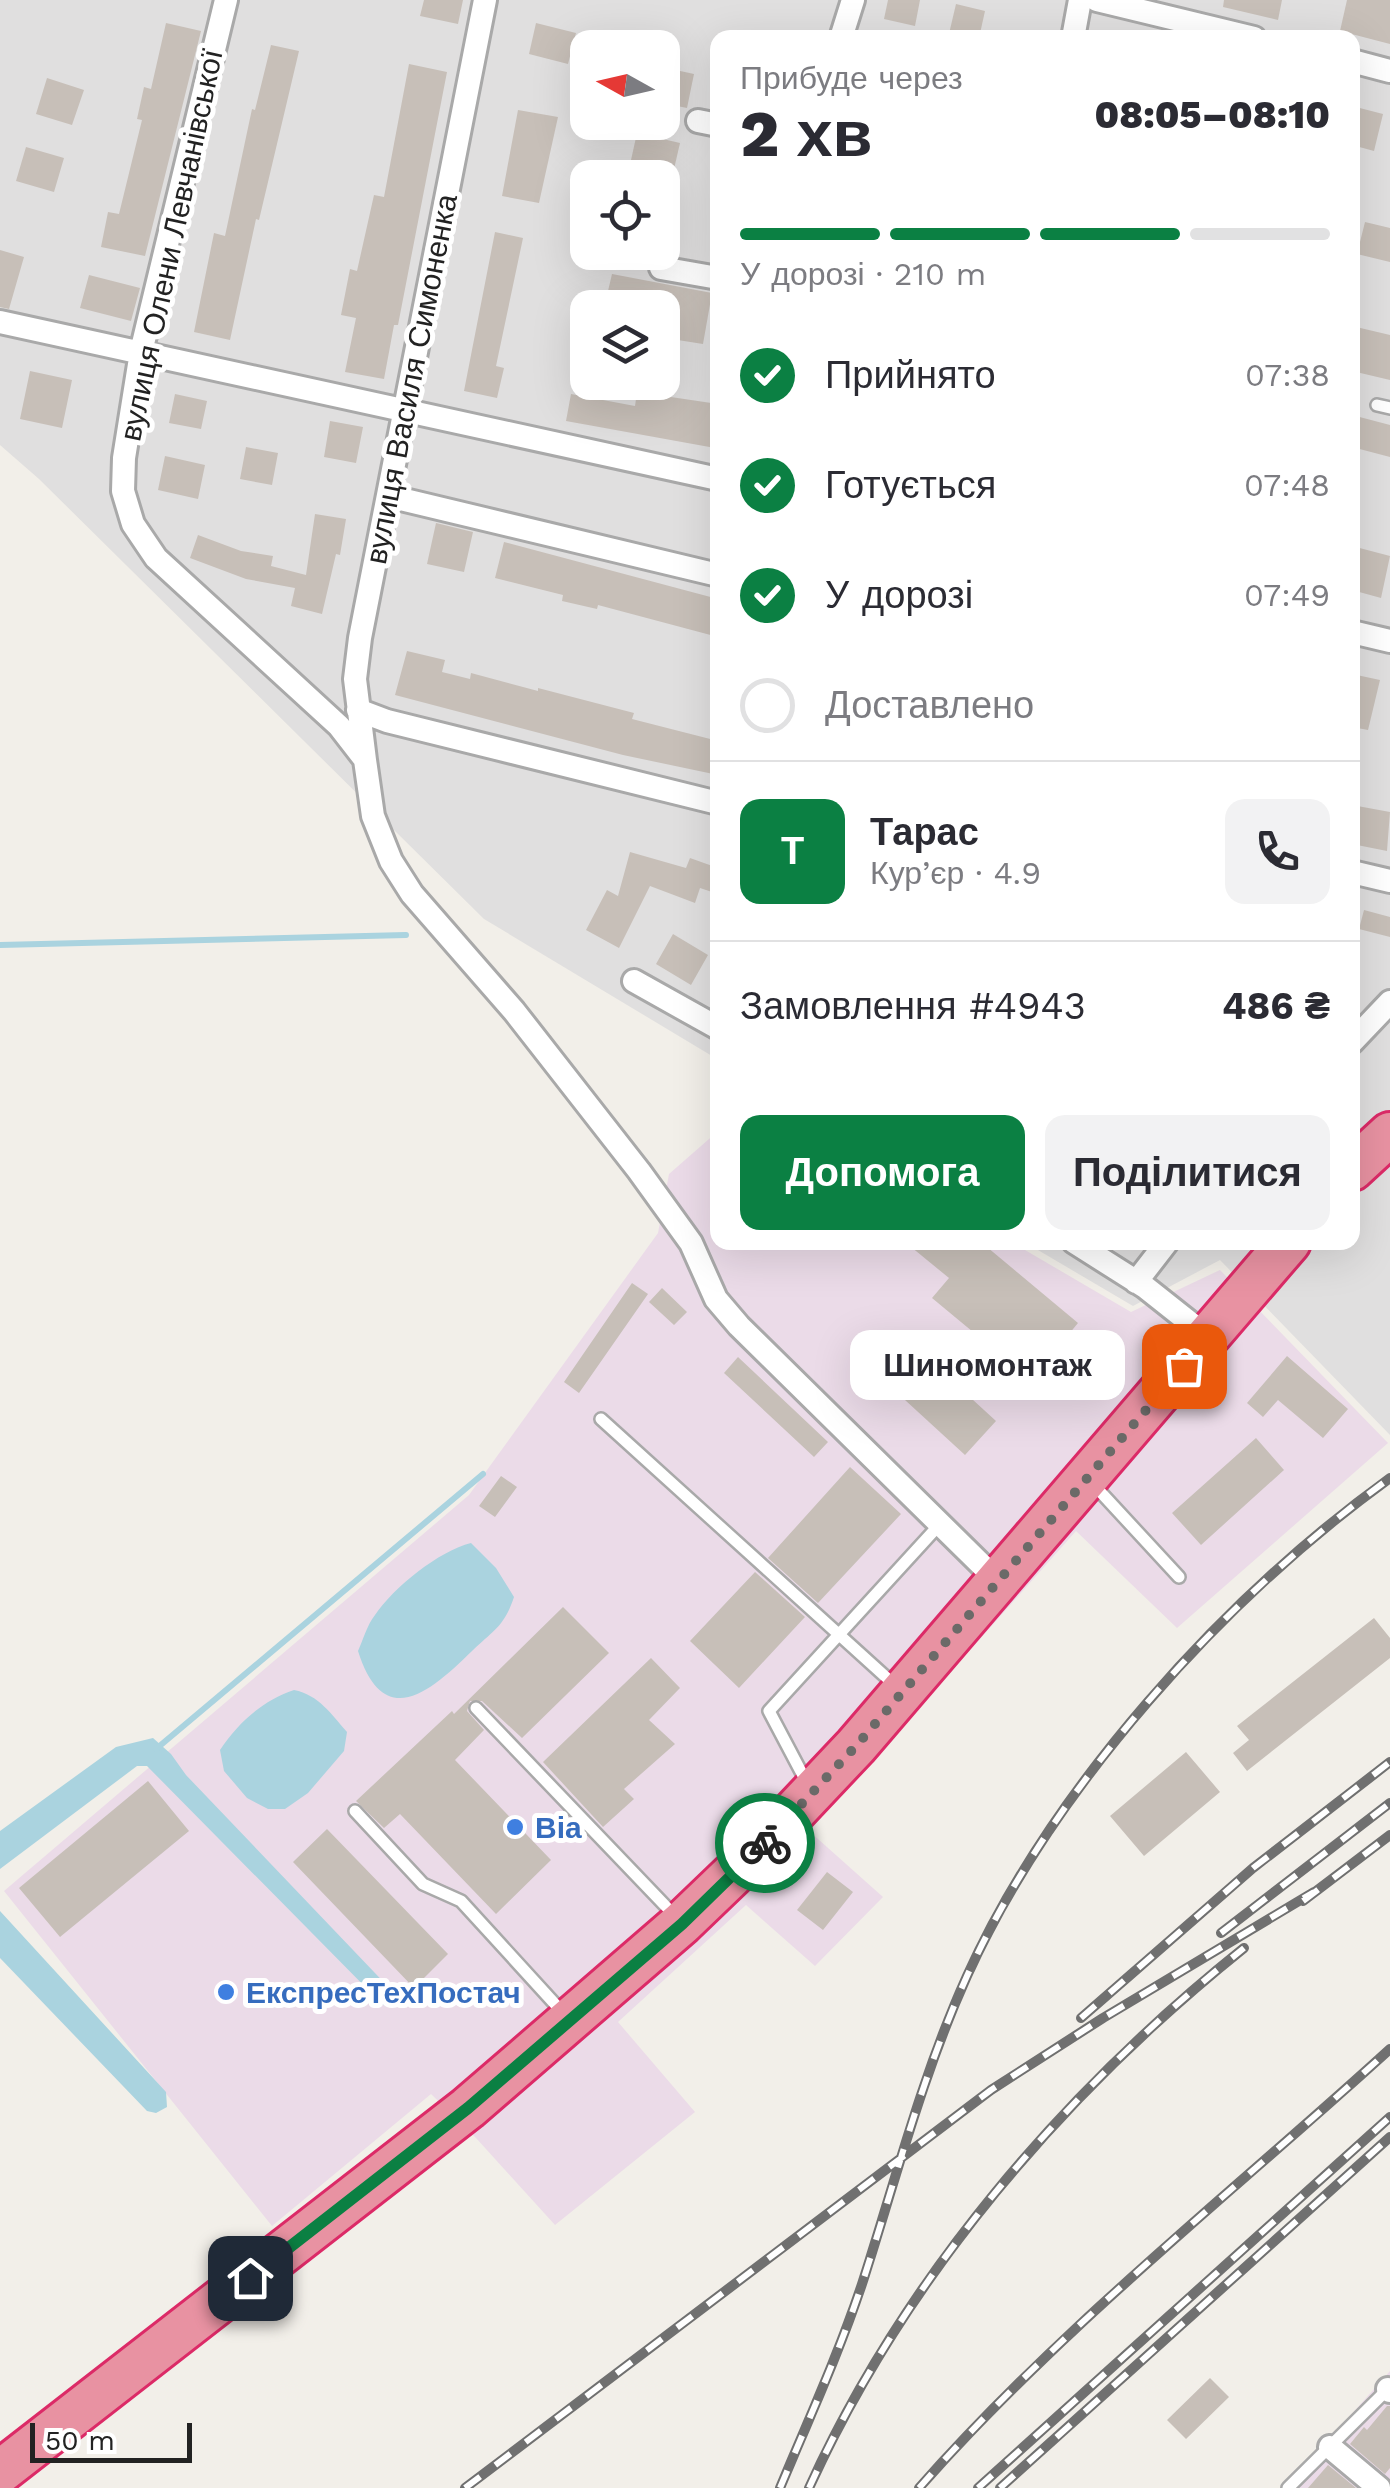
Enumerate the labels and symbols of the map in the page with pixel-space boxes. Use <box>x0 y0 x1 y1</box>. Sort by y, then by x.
north arrow <box>570 30 680 140</box>
street label: вулиця Олени Левчанівської <box>112 45 230 444</box>
street label: вулиця Василя Симоненка <box>358 191 464 567</box>
pin <box>1142 1324 1227 1409</box>
callout: Шиномонтаж <box>849 1331 1124 1401</box>
courier <box>715 1793 815 1893</box>
place label: Віа <box>535 1810 582 1845</box>
marker: Віа <box>504 1816 526 1838</box>
place label: ЕкспресТехПостач <box>246 1975 521 2010</box>
marker: ЕкспресТехПостач <box>215 1981 237 2003</box>
pin <box>208 2236 293 2321</box>
scale bar <box>30 2418 192 2462</box>

